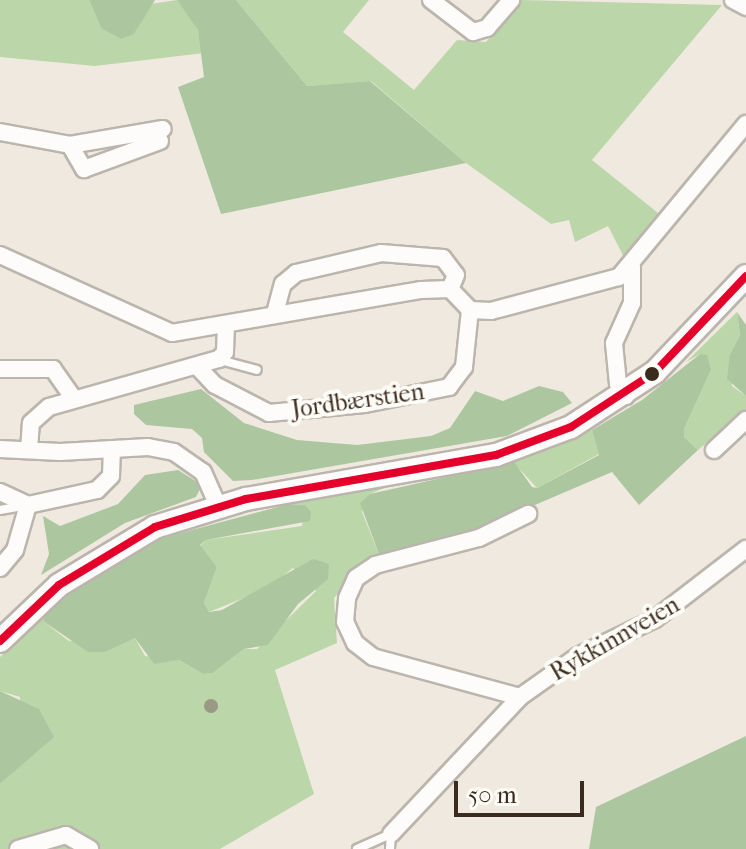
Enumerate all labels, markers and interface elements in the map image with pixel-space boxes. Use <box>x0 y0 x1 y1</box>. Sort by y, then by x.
unlabelled marker <box>644 366 660 382</box>
street label: Jordbærstien <box>290 377 426 425</box>
street label: Rykkinnveien <box>545 590 685 688</box>
scale bar <box>458 765 588 815</box>
text: 50 m <box>468 781 517 809</box>

